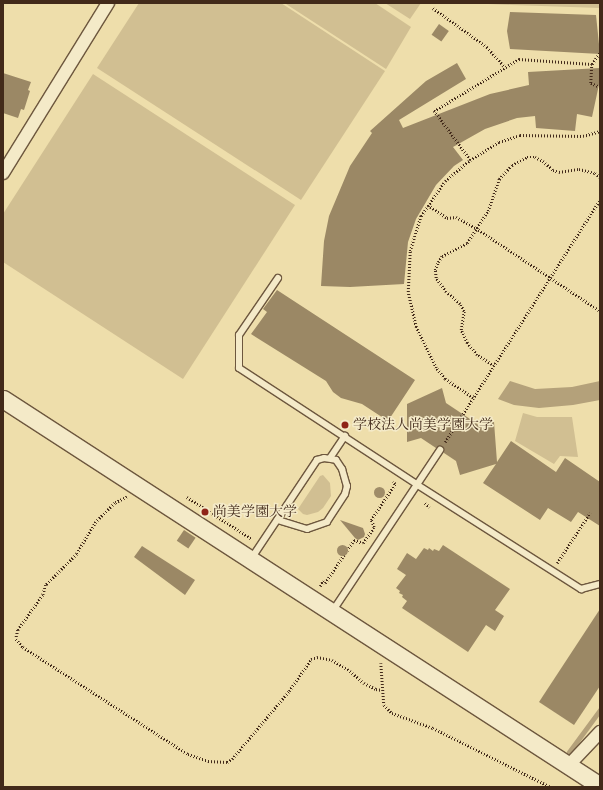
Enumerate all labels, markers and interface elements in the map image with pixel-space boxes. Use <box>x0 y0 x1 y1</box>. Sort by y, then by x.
place label: 学校法人尚美学園大学 <box>353 417 493 433</box>
marker: 学校法人尚美学園大学 <box>340 420 350 430</box>
place label: 尚美学園大学 <box>213 504 297 520</box>
marker: 尚美学園大学 <box>200 507 210 517</box>

